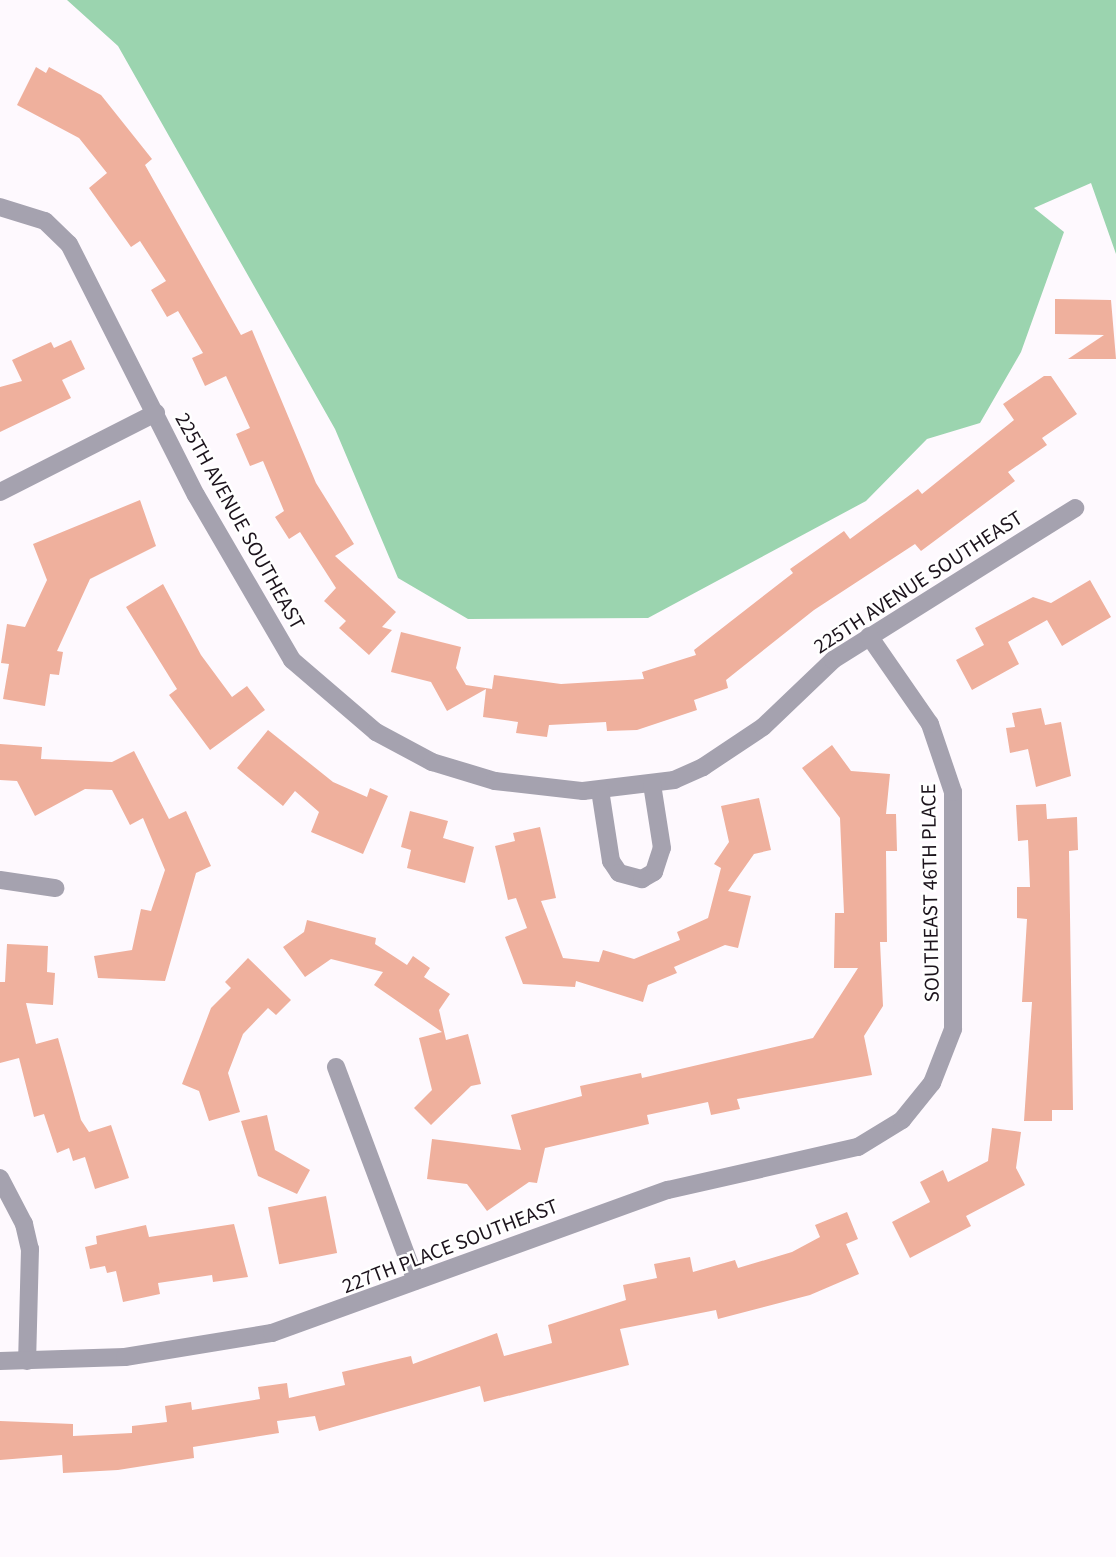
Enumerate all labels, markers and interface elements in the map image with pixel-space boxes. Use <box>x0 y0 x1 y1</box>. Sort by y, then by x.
street label: 225TH AVENUE SOUTHEAST <box>170 408 310 634</box>
street label: 225TH AVENUE SOUTHEAST <box>809 505 1027 659</box>
street label: SOUTHEAST 46TH PLACE <box>915 783 945 1003</box>
street label: 227TH PLACE SOUTHEAST <box>338 1193 562 1299</box>

